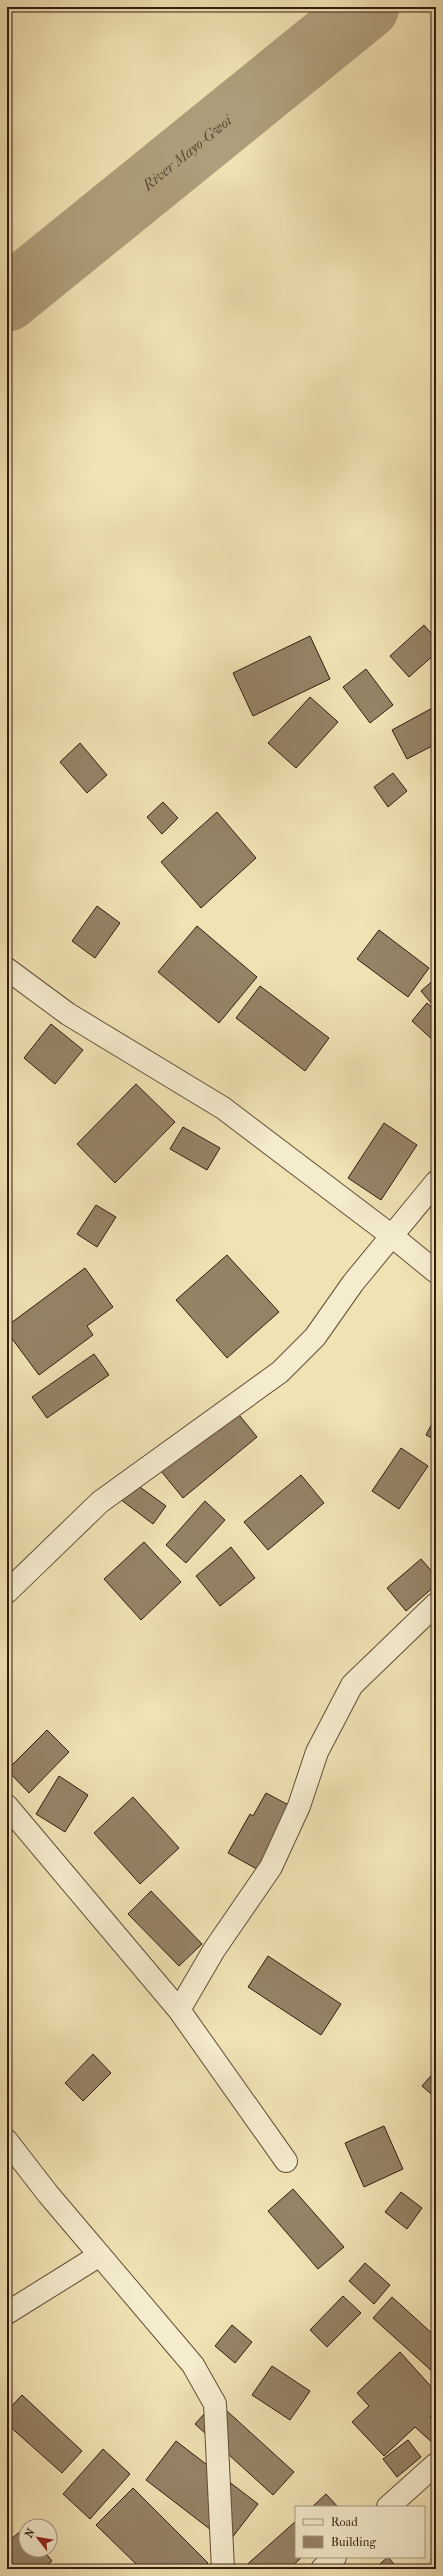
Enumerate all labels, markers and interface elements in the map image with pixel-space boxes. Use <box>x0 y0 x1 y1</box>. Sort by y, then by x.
water label: River Mayo-Gwoi <box>138 110 237 195</box>
legend <box>295 2506 425 2558</box>
text: Road <box>331 2515 358 2529</box>
north arrow <box>18 2518 58 2558</box>
text: N <box>22 2526 38 2540</box>
text: Building <box>331 2535 376 2549</box>

